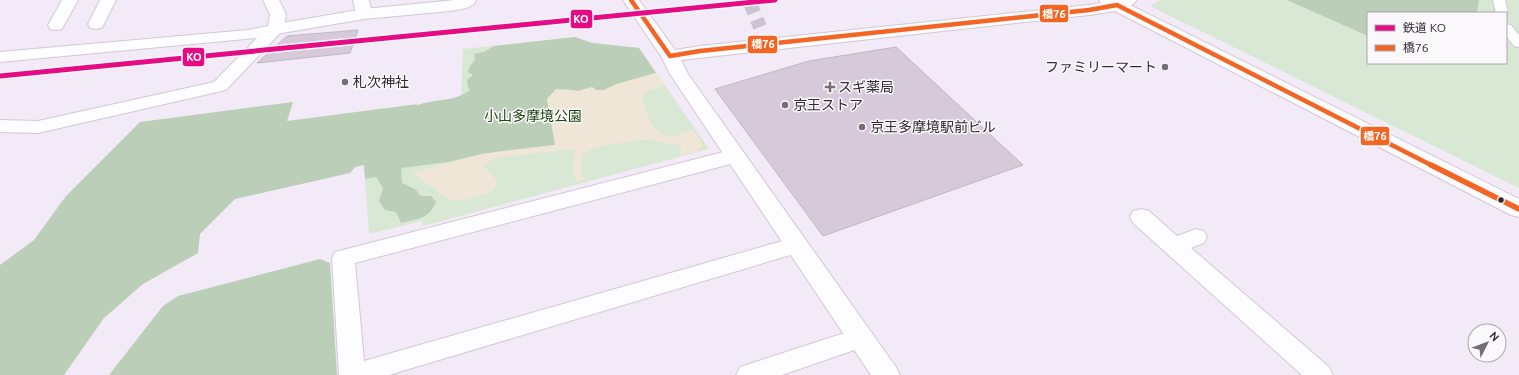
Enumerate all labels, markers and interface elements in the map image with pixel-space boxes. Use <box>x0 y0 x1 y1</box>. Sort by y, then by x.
line badge: 橋76 <box>1039 4 1069 23</box>
text: 橋76 <box>1042 8 1066 20</box>
line badge: KO <box>570 9 593 29</box>
legend <box>1367 12 1507 64</box>
text: KO <box>573 13 589 25</box>
text: 鉄道 KO <box>1403 21 1446 34</box>
line badge: 橋76 <box>747 35 778 54</box>
text: 橋76 <box>751 38 775 50</box>
text: 橋76 <box>1403 41 1429 54</box>
line badge: KO <box>182 47 205 67</box>
text: KO <box>186 51 202 63</box>
place label: ファミリーマート <box>1045 59 1157 75</box>
marker: ファミリーマート <box>1160 62 1170 72</box>
place label: 札次神社 <box>353 74 409 90</box>
marker: 札次神社 <box>340 77 350 87</box>
place label: スギ薬局 <box>838 79 894 95</box>
marker: スギ薬局 <box>825 82 835 92</box>
place label: 京王ストア <box>793 97 863 113</box>
marker: 京王ストア <box>780 100 790 110</box>
park label: 小山多摩境公園 <box>484 108 582 124</box>
place label: 京王多摩境駅前ビル <box>870 119 996 135</box>
marker: 京王多摩境駅前ビル <box>857 122 867 132</box>
line badge: 橋76 <box>1360 126 1390 146</box>
text: 橋76 <box>1363 130 1387 142</box>
unlabelled marker <box>1496 195 1506 205</box>
north arrow <box>1467 323 1507 363</box>
text: N <box>1487 329 1502 343</box>

